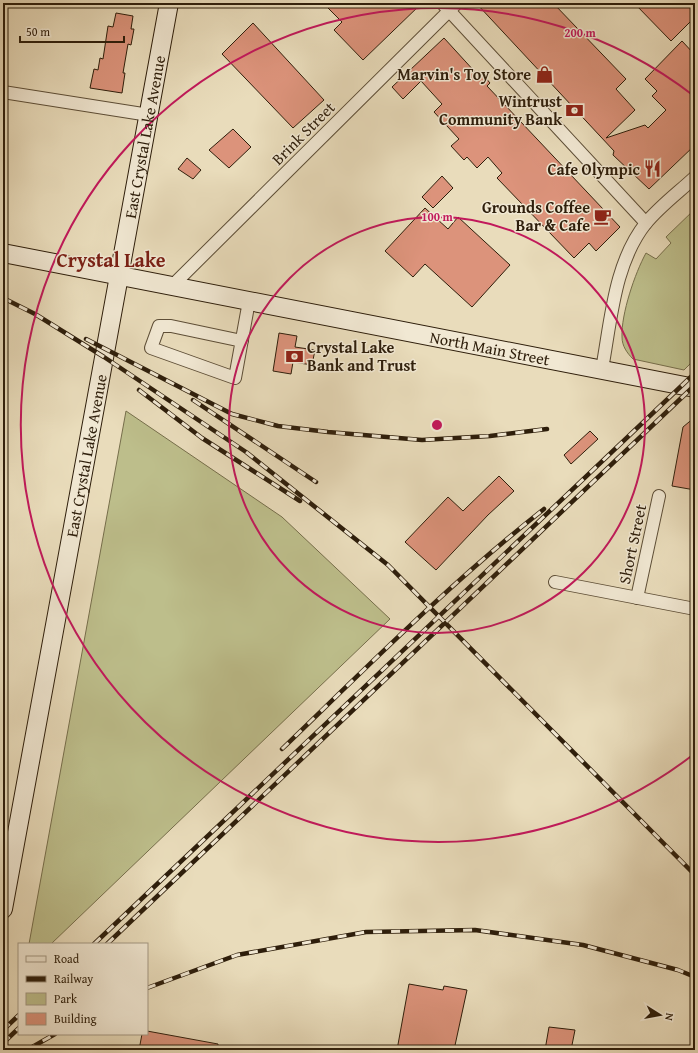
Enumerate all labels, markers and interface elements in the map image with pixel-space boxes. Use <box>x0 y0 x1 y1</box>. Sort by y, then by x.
scale bar <box>20 18 124 44</box>
text: 50 m <box>26 23 50 40</box>
text: 200 m <box>564 24 597 41</box>
street label: East Crystal Lake Avenue <box>118 53 171 220</box>
place label: Marvin's Toy Store <box>397 62 531 86</box>
shop icon: Marvin's Toy Store <box>534 64 554 84</box>
place label: Wintrust Community Bank <box>439 89 563 131</box>
street label: Brink Street <box>266 96 340 170</box>
bank icon: Wintrust Community Bank <box>565 100 585 120</box>
place label: Cafe Olympic <box>547 157 641 181</box>
restaurant icon: Cafe Olympic <box>643 159 663 179</box>
place label: Grounds Coffee Bar & Cafe <box>482 195 590 237</box>
cafe icon: Grounds Coffee Bar & Cafe <box>593 206 613 226</box>
text: 100 m <box>421 208 454 225</box>
district label: Crystal Lake <box>56 245 166 274</box>
street label: North Main Street <box>428 325 552 371</box>
place label: Crystal Lake Bank and Trust <box>307 335 416 377</box>
bank icon: Crystal Lake Bank and Trust <box>284 346 304 366</box>
street label: East Crystal Lake Avenue <box>59 372 113 539</box>
centre of rings <box>430 418 444 432</box>
street label: Short Street <box>612 501 652 586</box>
legend <box>18 943 148 1035</box>
text: Road <box>54 950 80 967</box>
text: Railway <box>54 970 93 987</box>
text: Park <box>54 990 78 1007</box>
north arrow <box>640 995 680 1035</box>
text: Building <box>54 1010 97 1027</box>
text: N <box>661 1012 678 1023</box>

